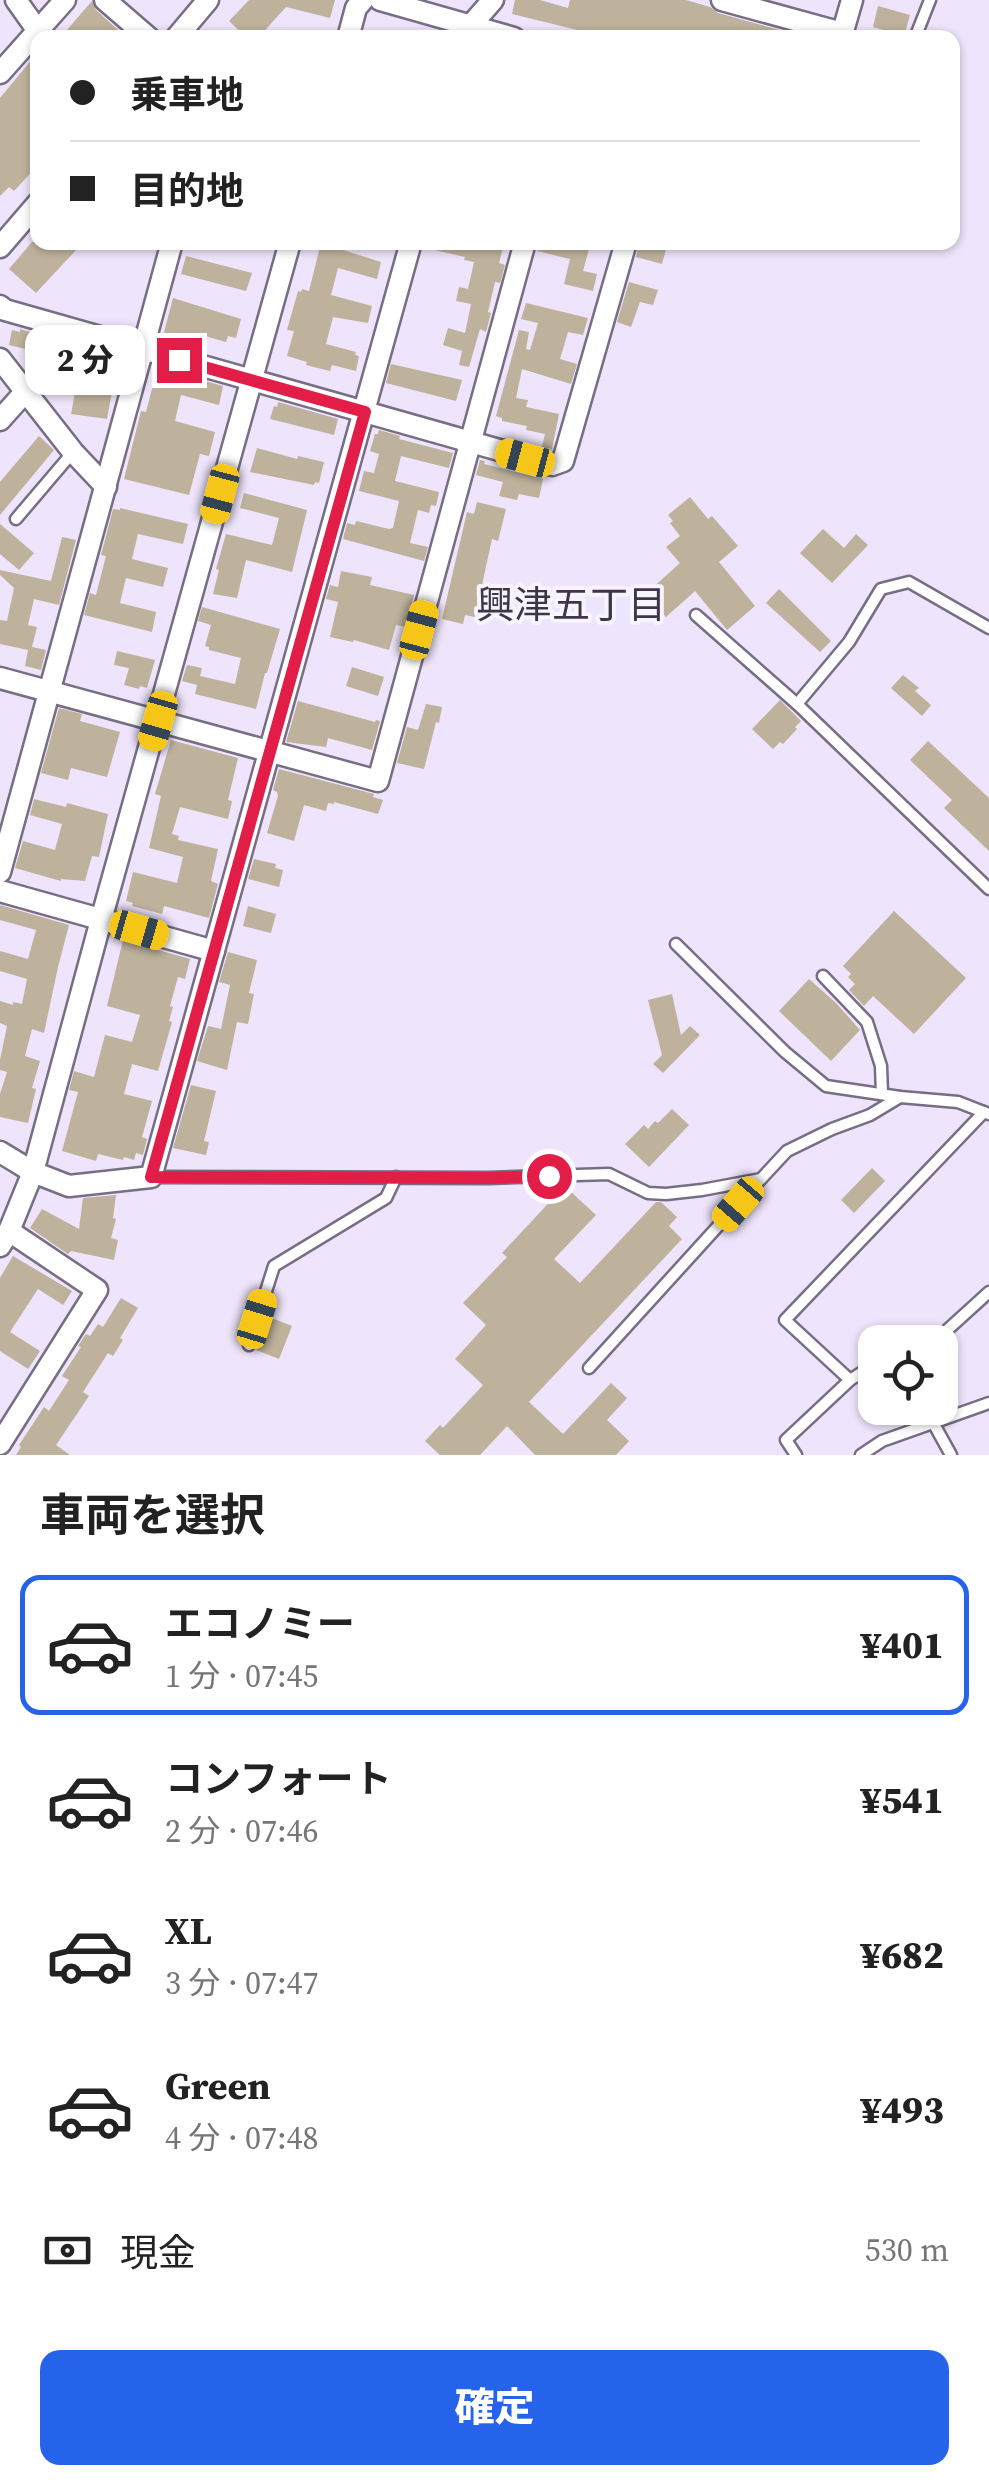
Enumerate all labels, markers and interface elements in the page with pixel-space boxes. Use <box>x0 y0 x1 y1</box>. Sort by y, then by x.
text: 乗車地 <box>130 69 244 121</box>
text: 目的地 <box>130 165 244 217</box>
callout: 2 分 <box>24 325 144 395</box>
text: 2 分 <box>57 338 113 382</box>
route end <box>157 338 202 383</box>
car <box>492 436 558 480</box>
car <box>198 461 242 527</box>
district label: 興津五丁目 <box>476 579 666 631</box>
car <box>397 597 441 663</box>
car <box>135 688 181 754</box>
car <box>106 907 172 953</box>
route start <box>527 1154 572 1199</box>
car <box>707 1172 769 1236</box>
car <box>234 1286 280 1352</box>
map controls <box>858 1325 958 1425</box>
button: locate <box>858 1325 958 1425</box>
text: 車両を選択 <box>40 1484 265 1546</box>
text: エコノミー <box>165 1598 355 1650</box>
icon: car <box>45 1600 135 1690</box>
text: ¥401 <box>860 1619 944 1671</box>
text: 1 分 · 07:45 <box>165 1654 319 1698</box>
text: コンフォート <box>165 1753 392 1805</box>
icon: car <box>45 1755 135 1845</box>
text: ¥541 <box>860 1774 944 1826</box>
text: 2 分 · 07:46 <box>165 1809 319 1853</box>
text: XL <box>165 1905 212 1957</box>
icon: car <box>45 1910 135 2000</box>
text: ¥682 <box>860 1929 944 1981</box>
text: 3 分 · 07:47 <box>165 1961 319 2005</box>
text: Green <box>165 2060 271 2112</box>
icon: car <box>45 2065 135 2155</box>
text: ¥493 <box>860 2084 944 2136</box>
text: 4 分 · 07:48 <box>165 2116 319 2160</box>
icon: cash <box>40 2223 95 2278</box>
text: 現金 <box>120 2227 196 2279</box>
text: 530 m <box>865 2228 949 2272</box>
button: 確定 <box>40 2350 949 2465</box>

